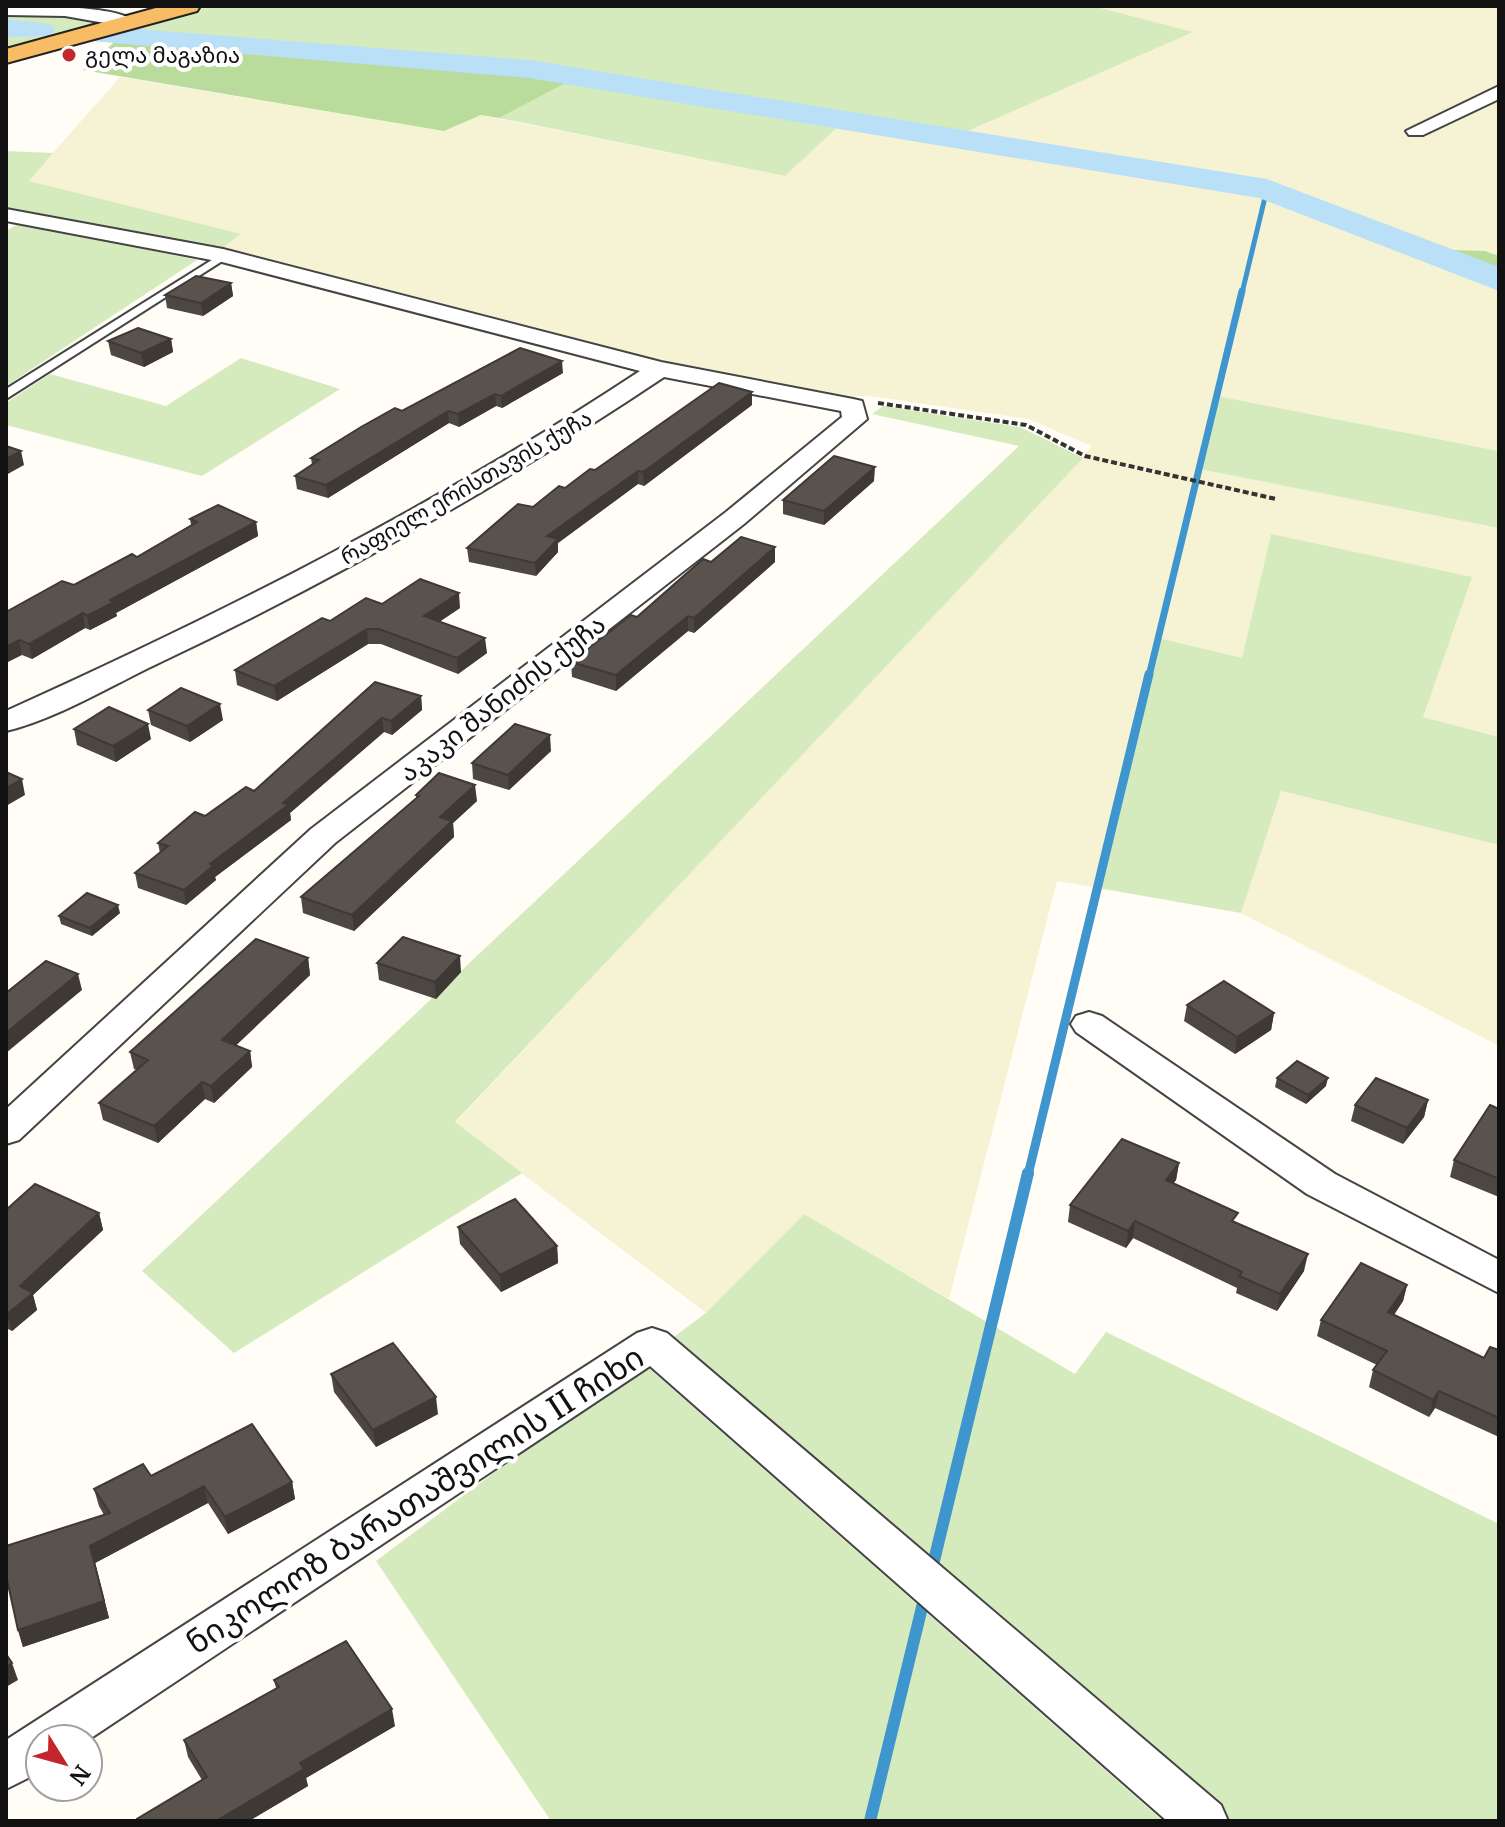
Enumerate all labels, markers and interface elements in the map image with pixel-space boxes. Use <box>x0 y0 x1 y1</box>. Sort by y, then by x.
place label: გელა მაგაზია <box>85 41 240 69</box>
marker: გელა მაგაზია <box>60 46 78 64</box>
street label: რაფიელ ერისთავის ქუჩა <box>335 403 597 571</box>
street label: აკაკი შანიძის ქუჩა <box>392 607 612 789</box>
street label: ნიკოლოზ ბარათაშვილის II ჩიხი <box>179 1337 651 1663</box>
north arrow <box>24 1723 104 1803</box>
text: N <box>63 1760 96 1791</box>

